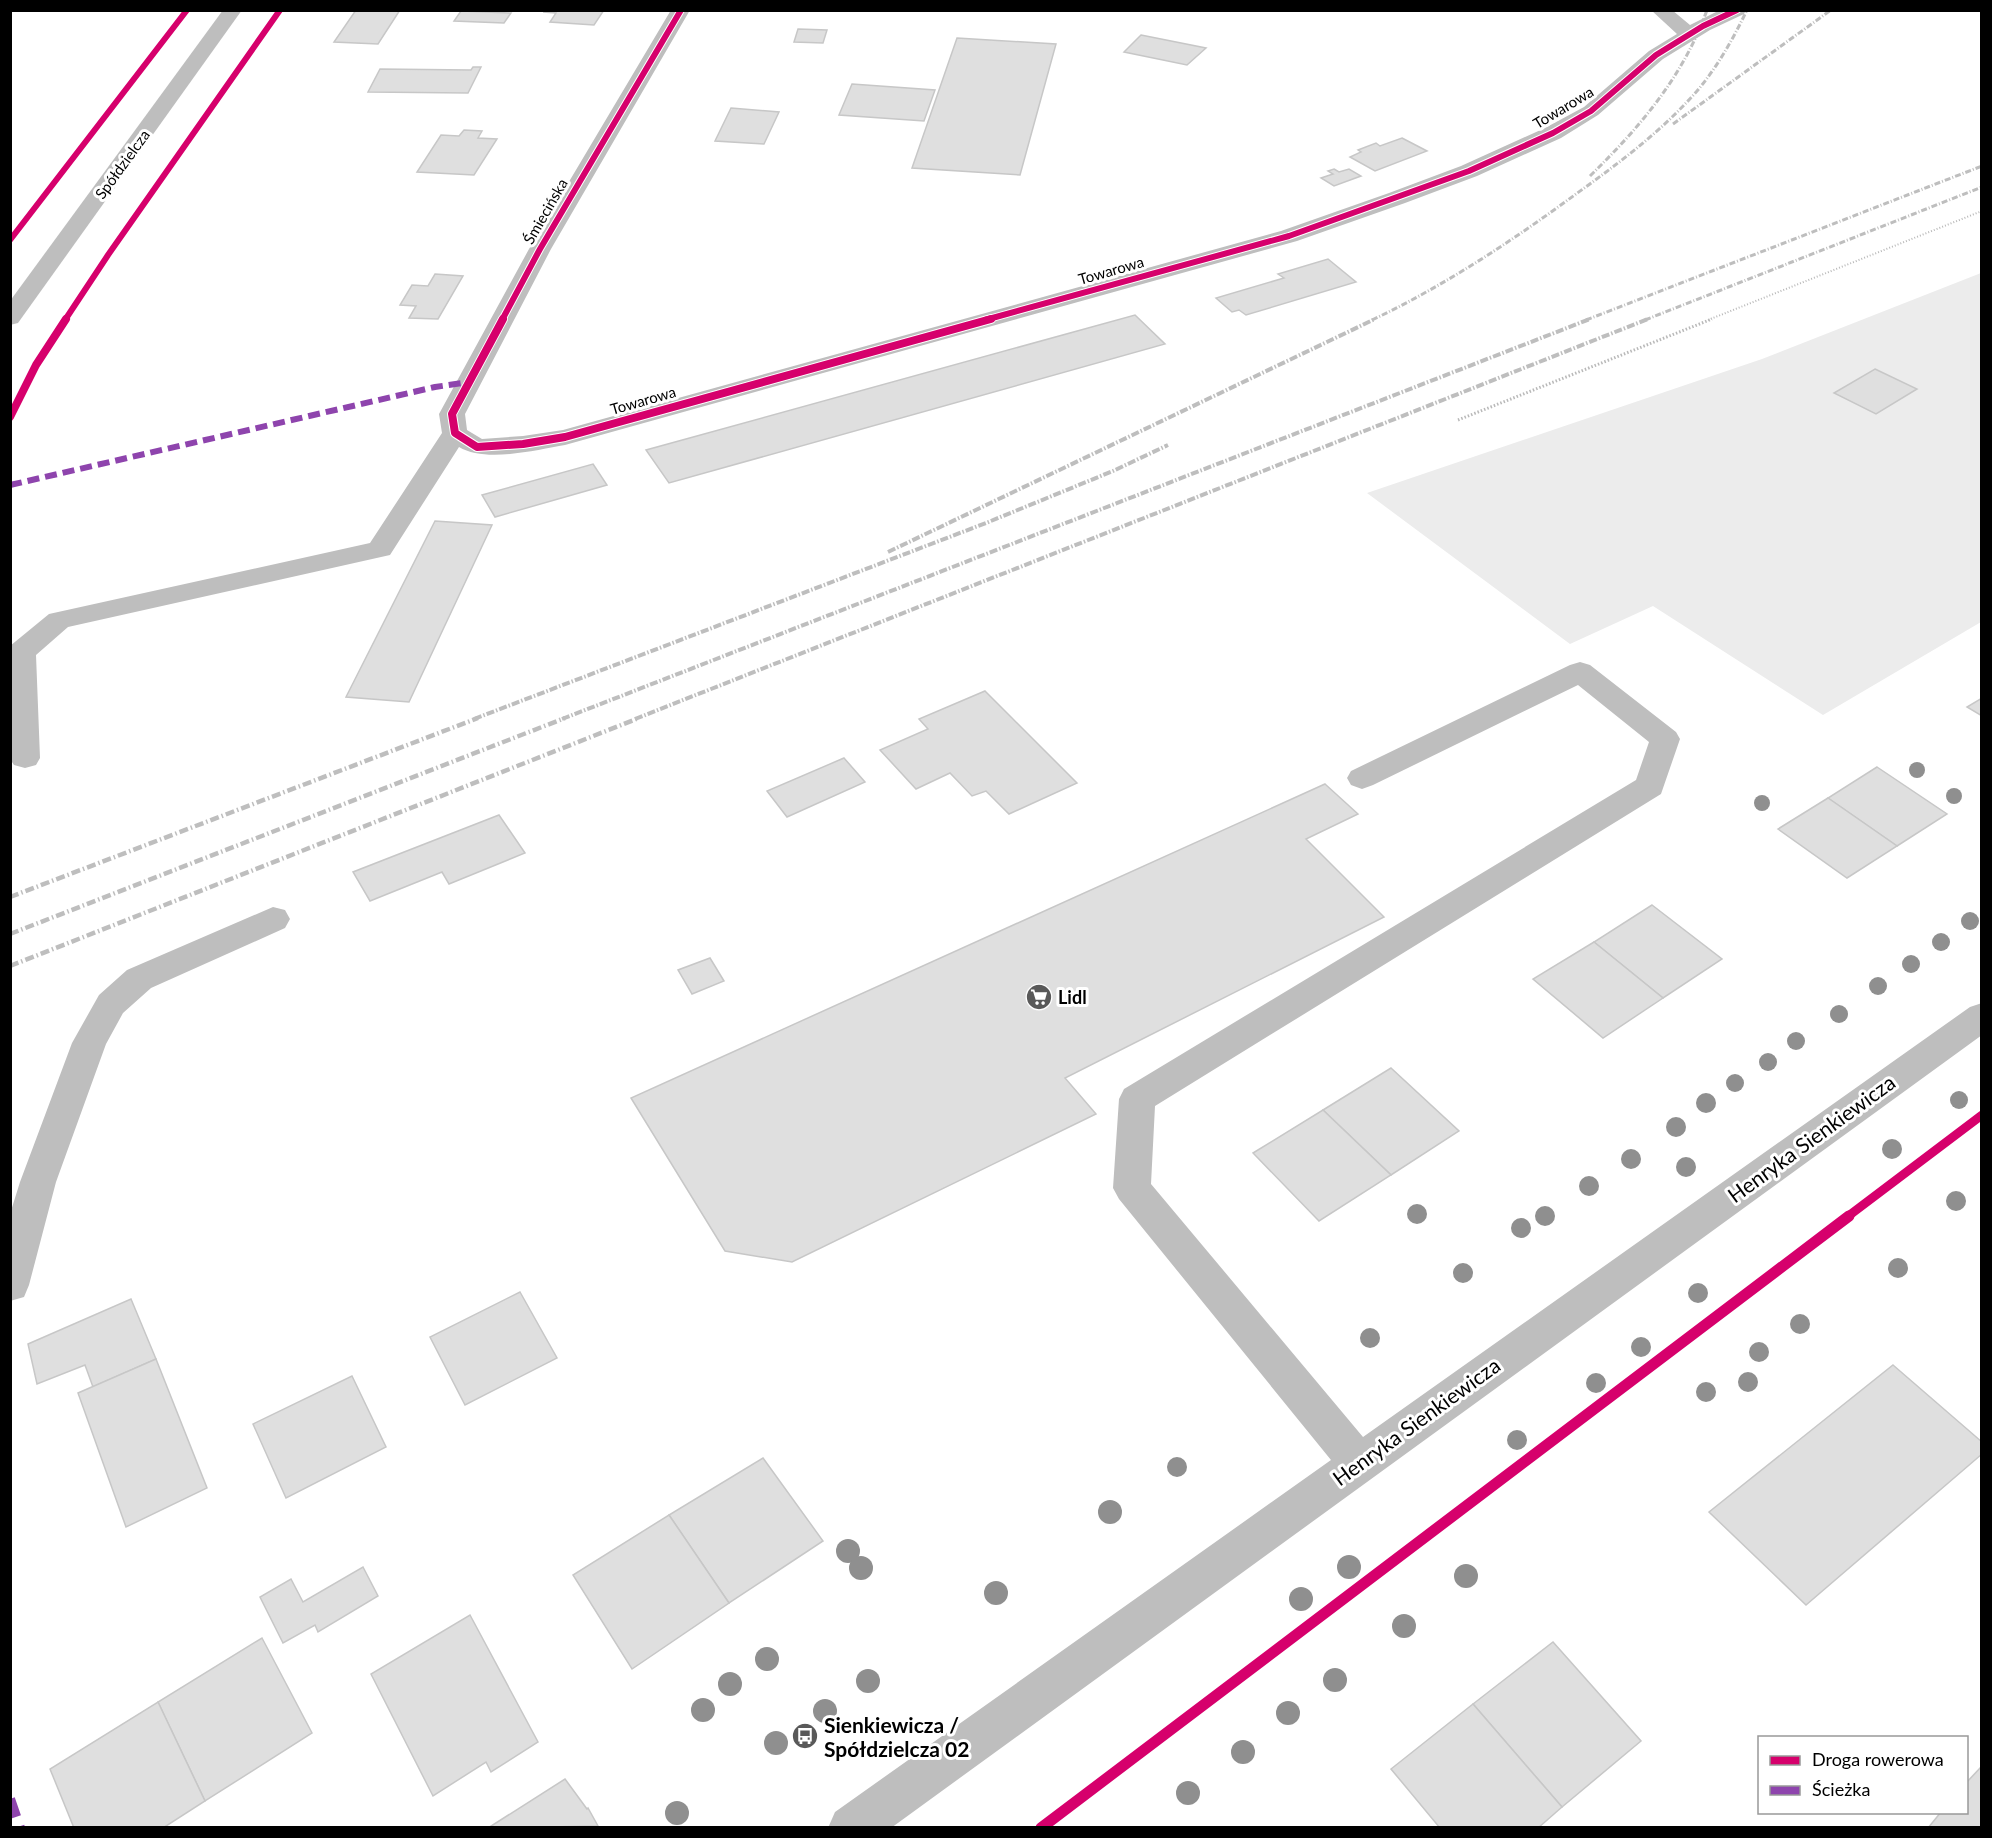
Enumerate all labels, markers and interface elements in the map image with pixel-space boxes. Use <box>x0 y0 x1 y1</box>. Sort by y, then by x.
street label: Towarowa <box>1530 82 1596 132</box>
street label: Spółdzielcza <box>91 126 153 202</box>
street label: Śmiecińska <box>519 175 571 247</box>
street label: Towarowa <box>1076 252 1146 288</box>
street label: Towarowa <box>608 382 678 418</box>
supermarket icon: Lidl <box>1024 982 1054 1012</box>
place label: Lidl <box>1058 986 1087 1008</box>
street label: Henryka Sienkiewicza <box>1722 1069 1900 1207</box>
street label: Henryka Sienkiewicza <box>1327 1352 1505 1490</box>
place label: Sienkiewicza / Spółdzielcza 02 <box>824 1712 969 1761</box>
bus stop icon: Sienkiewicza / Spółdzielcza 02 <box>790 1721 820 1751</box>
legend <box>1758 1736 1968 1814</box>
text: Droga rowerowa <box>1812 1748 1944 1770</box>
text: Ścieżka <box>1812 1778 1870 1800</box>

